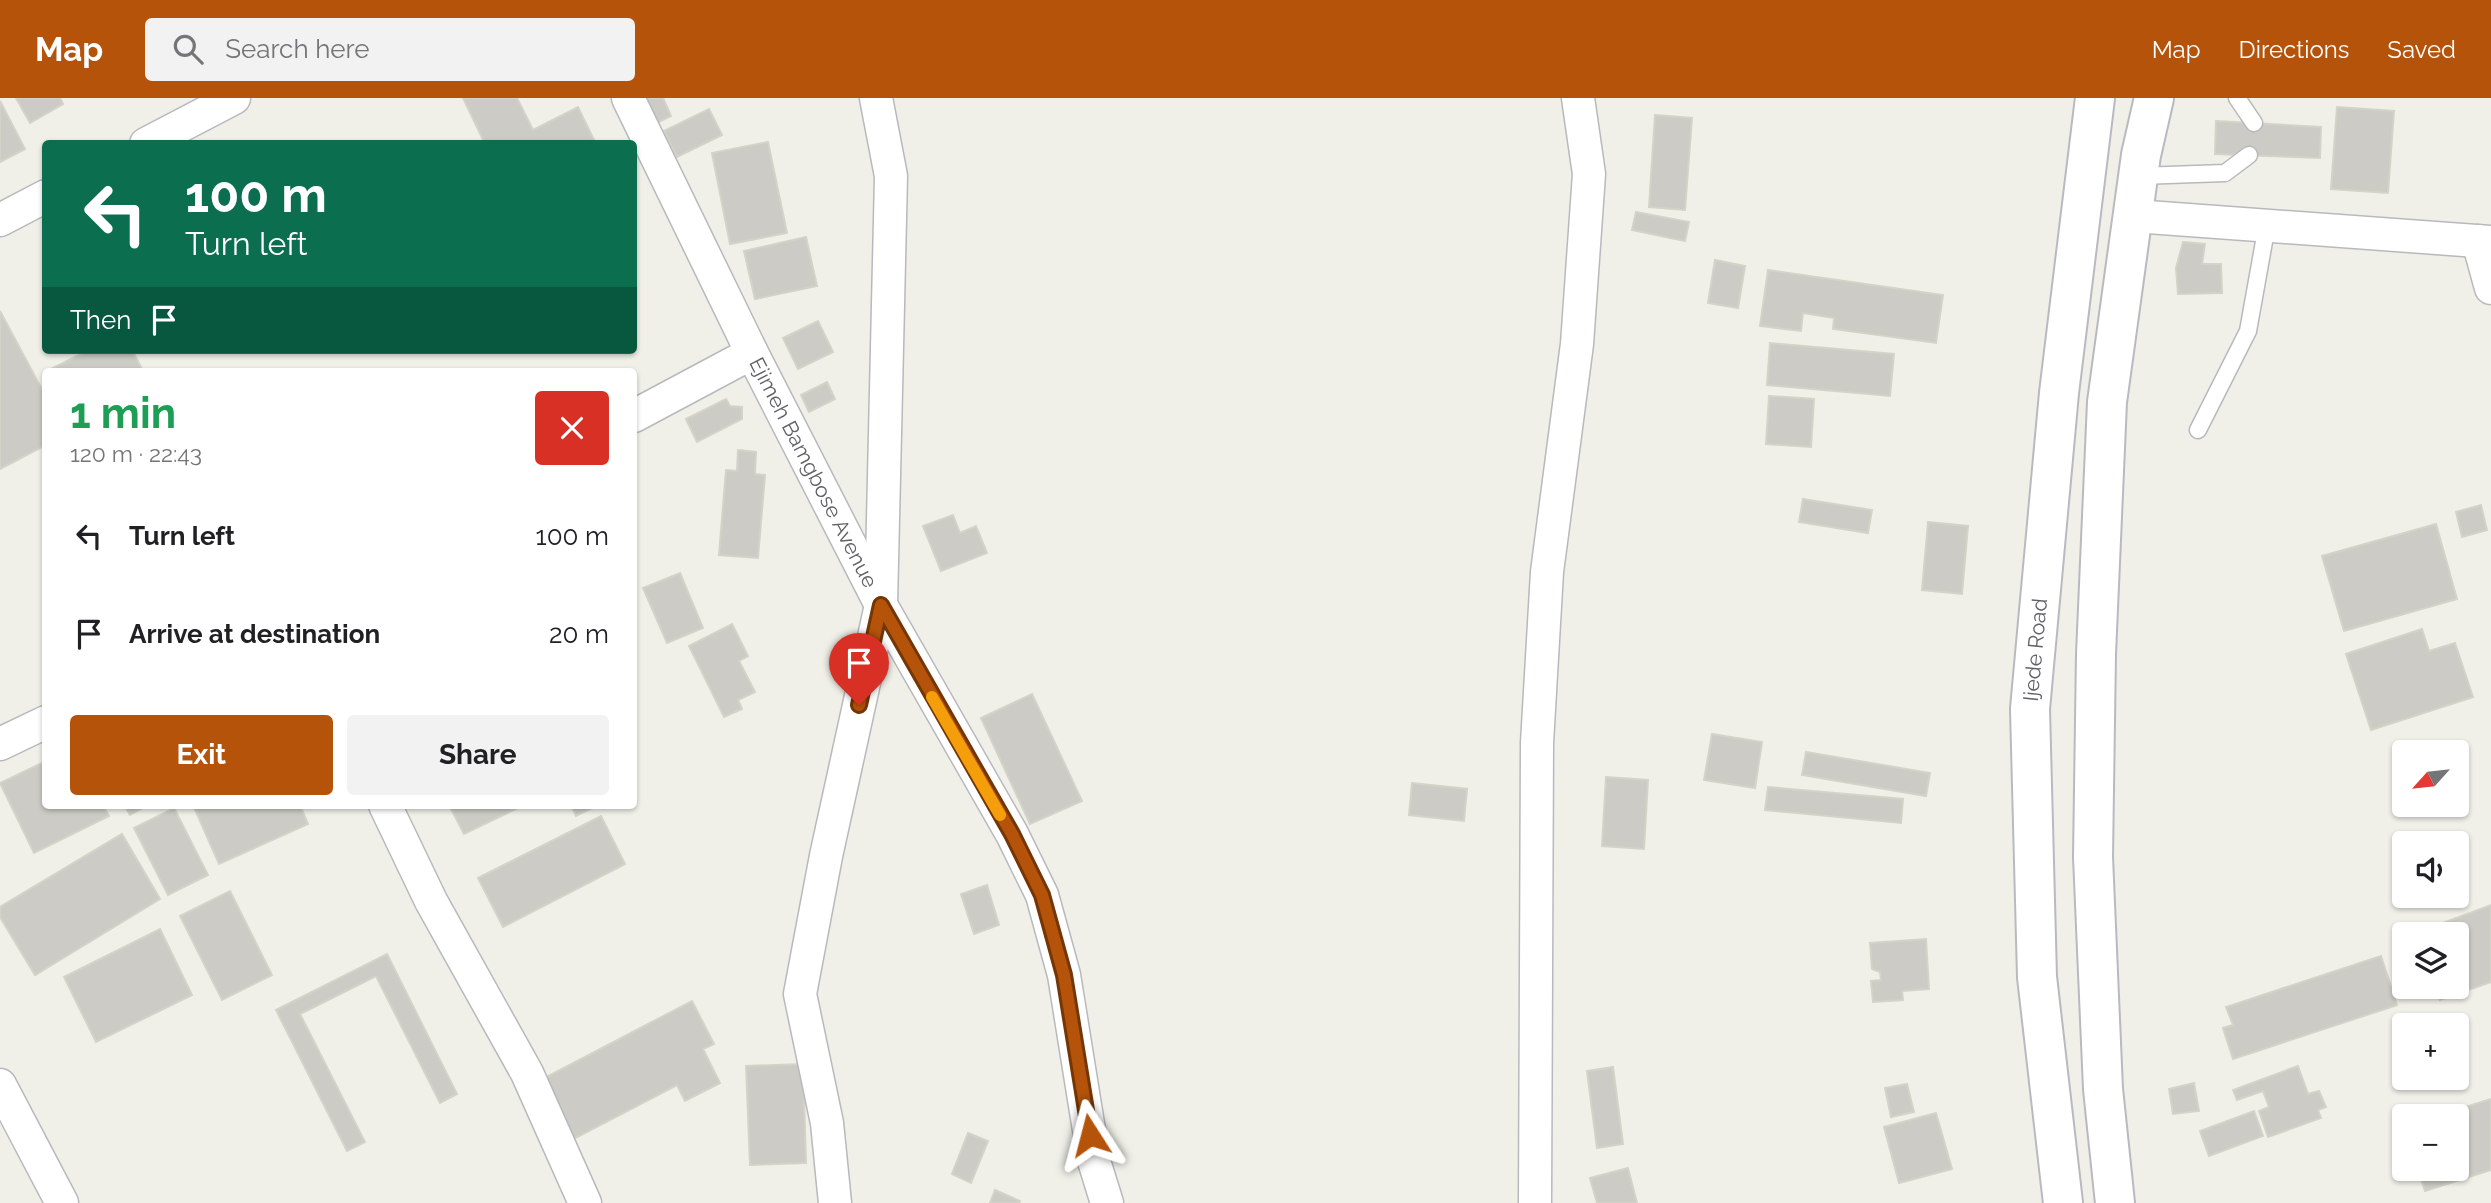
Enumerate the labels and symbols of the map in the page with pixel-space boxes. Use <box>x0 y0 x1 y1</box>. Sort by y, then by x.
street label: Ejimeh Bamgbose Avenue <box>744 353 883 592</box>
street label: Ijede Road <box>2018 597 2052 702</box>
pin <box>829 633 889 705</box>
north arrow <box>2392 740 2469 817</box>
position arrow <box>1053 1098 1127 1172</box>

